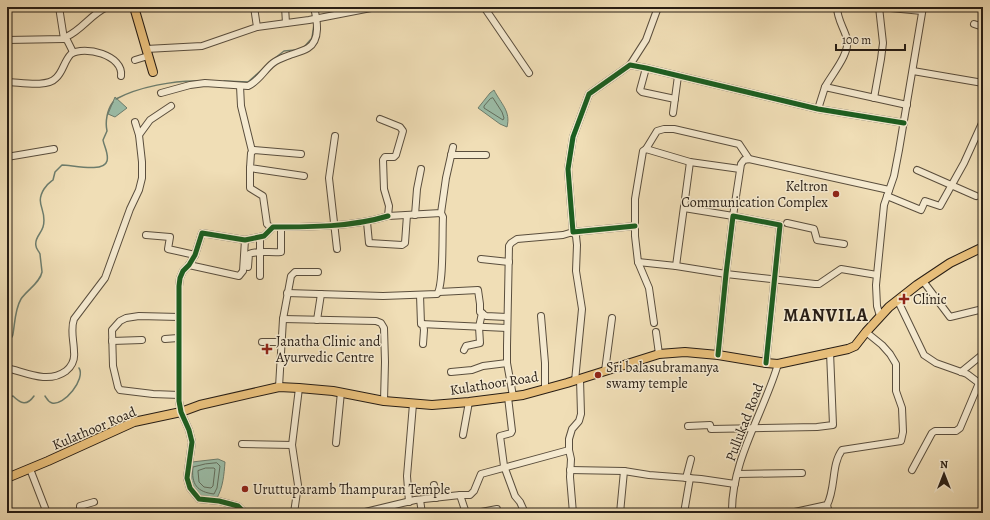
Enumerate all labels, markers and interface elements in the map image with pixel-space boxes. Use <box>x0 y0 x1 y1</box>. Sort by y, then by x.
scale bar <box>836 26 905 52</box>
text: 100 m <box>842 32 871 48</box>
place label: Keltron Communication Complex <box>681 177 828 212</box>
marker: Keltron Communication Complex <box>831 189 841 199</box>
place label: Clinic <box>913 290 947 309</box>
marker: Clinic <box>898 293 910 305</box>
district label: MANVILA <box>783 303 869 327</box>
place label: Janatha Clinic and Ayurvedic Centre <box>275 332 381 367</box>
marker: Janatha Clinic and Ayurvedic Centre <box>261 343 273 355</box>
place label: Sri balasubramanya swamy temple <box>606 358 720 393</box>
street label: Kulathoor Road <box>448 367 540 400</box>
marker: Sri balasubramanya swamy temple <box>593 370 603 380</box>
street label: Pullukad Road <box>721 380 768 464</box>
street label: Kulathoor Road <box>49 402 139 455</box>
north arrow <box>924 454 964 494</box>
text: N <box>940 457 948 472</box>
place label: Uruttuparamb Thampuran Temple <box>253 480 450 499</box>
marker: Uruttuparamb Thampuran Temple <box>240 484 250 494</box>

